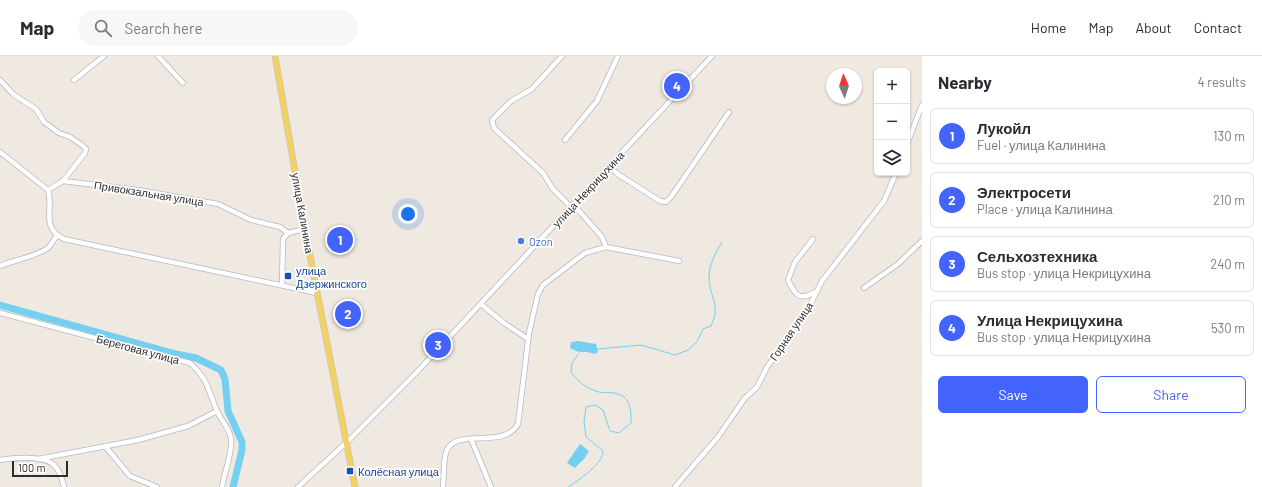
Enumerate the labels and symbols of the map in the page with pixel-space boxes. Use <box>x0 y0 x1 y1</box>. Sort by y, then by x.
north arrow <box>826 68 862 104</box>
pin: 4 <box>664 71 690 101</box>
street label: улица Некрицухина <box>549 148 627 230</box>
street label: улица Калинина <box>289 172 317 255</box>
street label: Привокзальная улица <box>93 178 206 208</box>
your location <box>398 204 418 224</box>
pin: 1 <box>327 225 353 255</box>
place label: Ozon <box>529 235 553 248</box>
marker: Ozon <box>516 236 526 246</box>
place label: улица Дзержинского <box>296 264 367 290</box>
marker: улица Дзержинского <box>283 271 293 281</box>
street label: Горная улица <box>767 298 816 363</box>
pin: 2 <box>335 299 361 329</box>
pin: 3 <box>425 330 451 360</box>
street label: Береговая улица <box>95 332 182 367</box>
scale bar <box>12 459 68 478</box>
place label: Колёсная улица <box>358 465 440 478</box>
marker: Колёсная улица <box>345 466 355 476</box>

